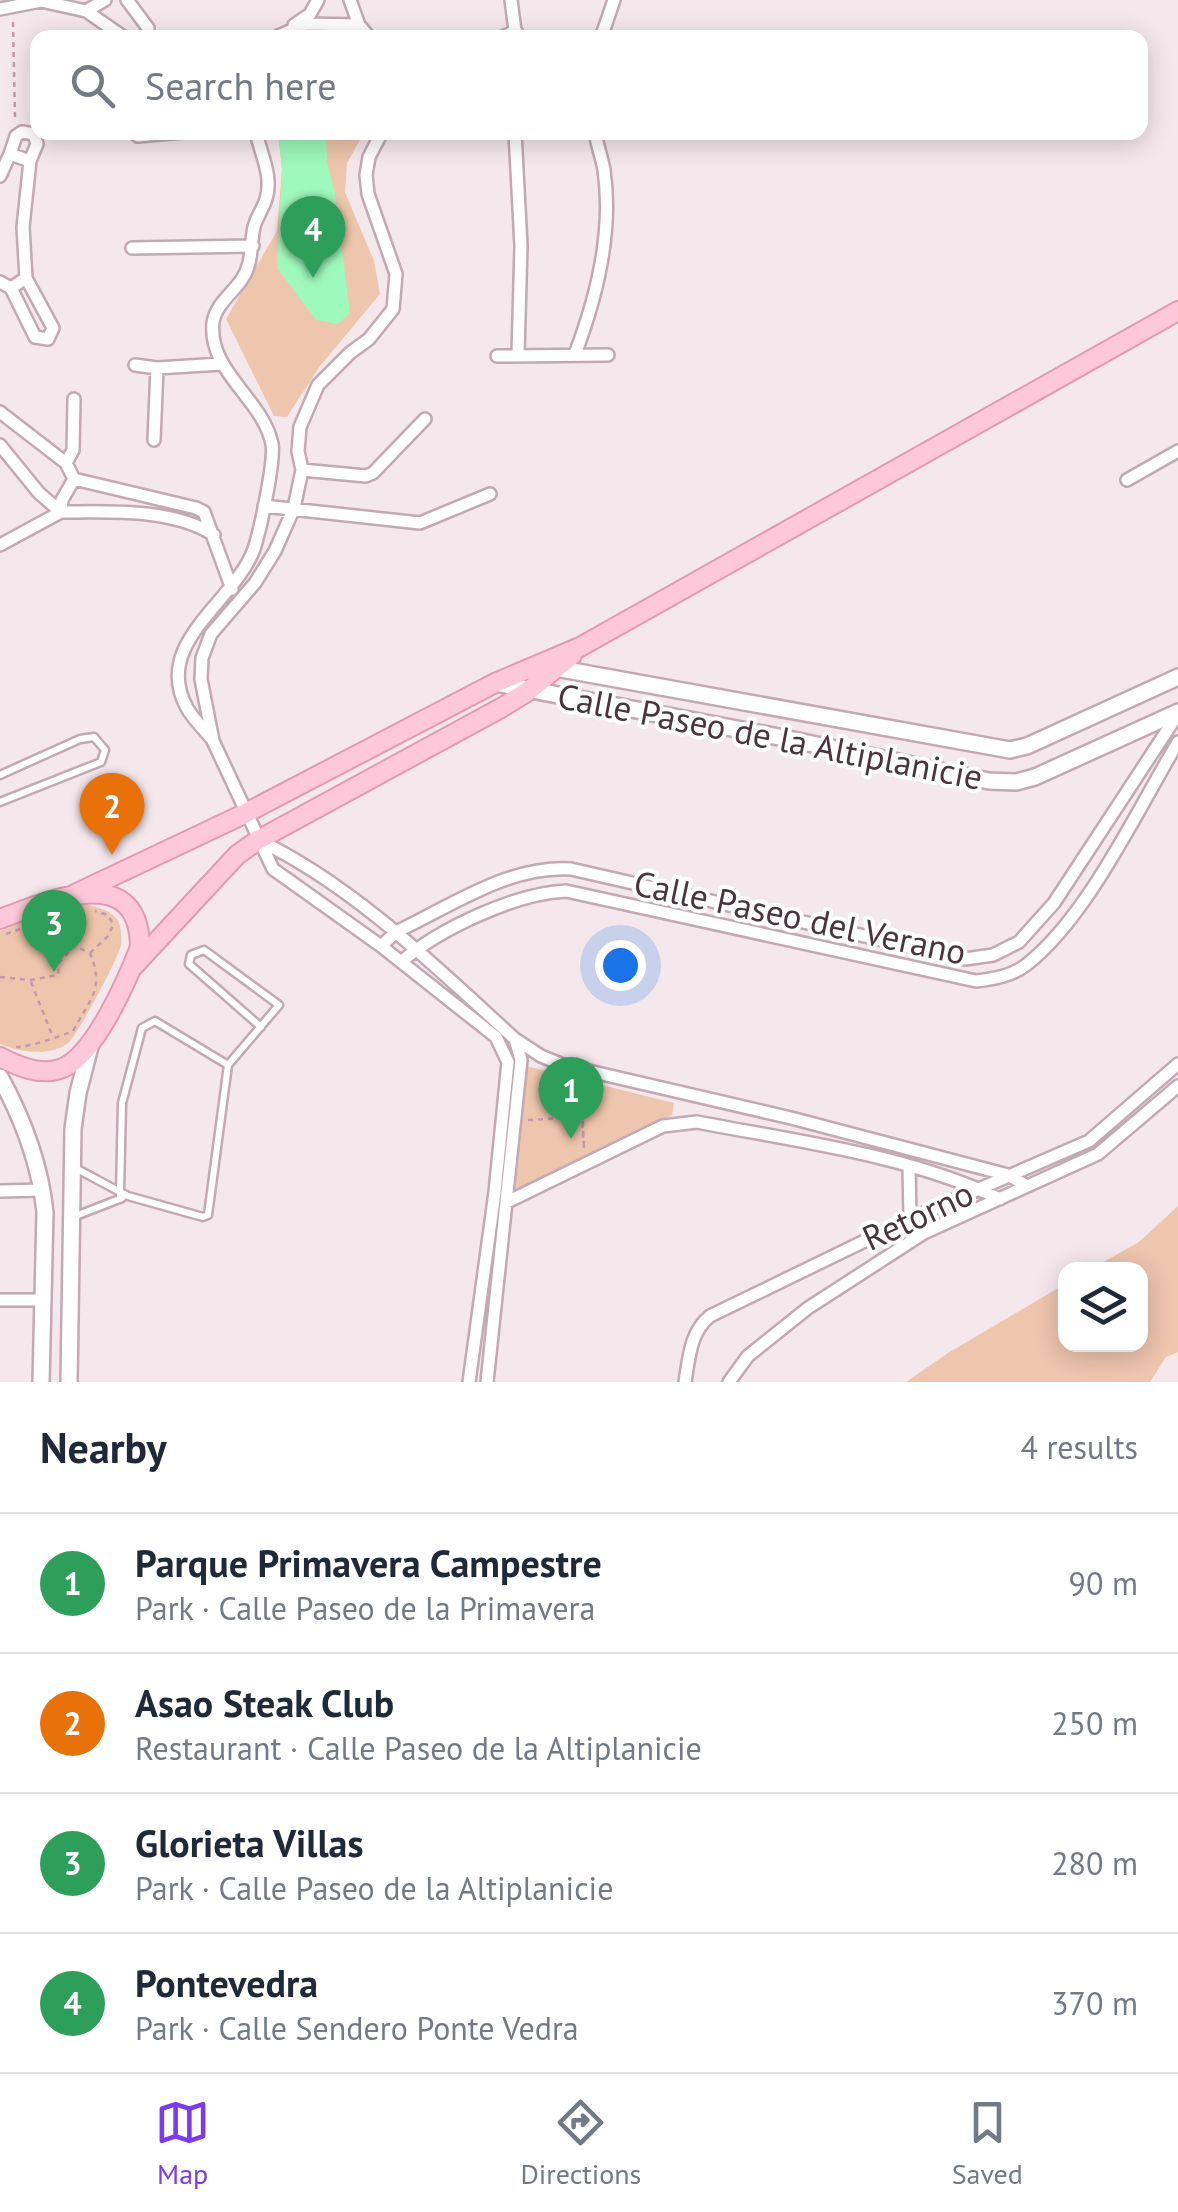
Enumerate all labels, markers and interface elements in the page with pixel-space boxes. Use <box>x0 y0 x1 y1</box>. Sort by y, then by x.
search box <box>30 30 1148 140</box>
icon: search <box>65 58 120 113</box>
text: Search here <box>145 61 337 110</box>
pin: 4 <box>280 196 346 278</box>
street label: Calle Paseo de la Altiplanicie <box>554 672 987 800</box>
pin: 2 <box>80 772 144 855</box>
street label: Calle Paseo del Verano <box>630 859 970 975</box>
pin: 3 <box>22 890 86 972</box>
your location <box>595 940 646 991</box>
pin: 1 <box>538 1056 604 1139</box>
street label: Retorno <box>855 1170 980 1261</box>
map controls <box>1058 1262 1148 1352</box>
button: layers <box>1058 1262 1148 1352</box>
text: Nearby <box>40 1420 167 1475</box>
text: 4 results <box>1020 1426 1138 1468</box>
text: Parque Primavera Campestre <box>135 1538 602 1587</box>
text: 1 <box>63 1562 82 1604</box>
text: 90 m <box>1069 1562 1138 1604</box>
text: Park · Calle Paseo de la Primavera <box>135 1587 595 1629</box>
text: Asao Steak Club <box>135 1678 394 1727</box>
text: 2 <box>63 1702 82 1744</box>
text: 250 m <box>1051 1702 1138 1744</box>
text: Restaurant · Calle Paseo de la Altiplanicie <box>135 1727 702 1769</box>
text: Glorieta Villas <box>135 1818 364 1867</box>
text: 3 <box>63 1842 82 1884</box>
text: 280 m <box>1051 1842 1138 1884</box>
text: Park · Calle Paseo de la Altiplanicie <box>135 1867 613 1909</box>
text: Pontevedra <box>135 1958 318 2007</box>
text: 4 <box>63 1982 82 2024</box>
text: 370 m <box>1051 1982 1138 2024</box>
text: Park · Calle Sendero Ponte Vedra <box>135 2007 579 2049</box>
tab: Map <box>155 2095 210 2192</box>
tab: Directions <box>520 2095 641 2192</box>
tab: Saved <box>952 2095 1023 2192</box>

